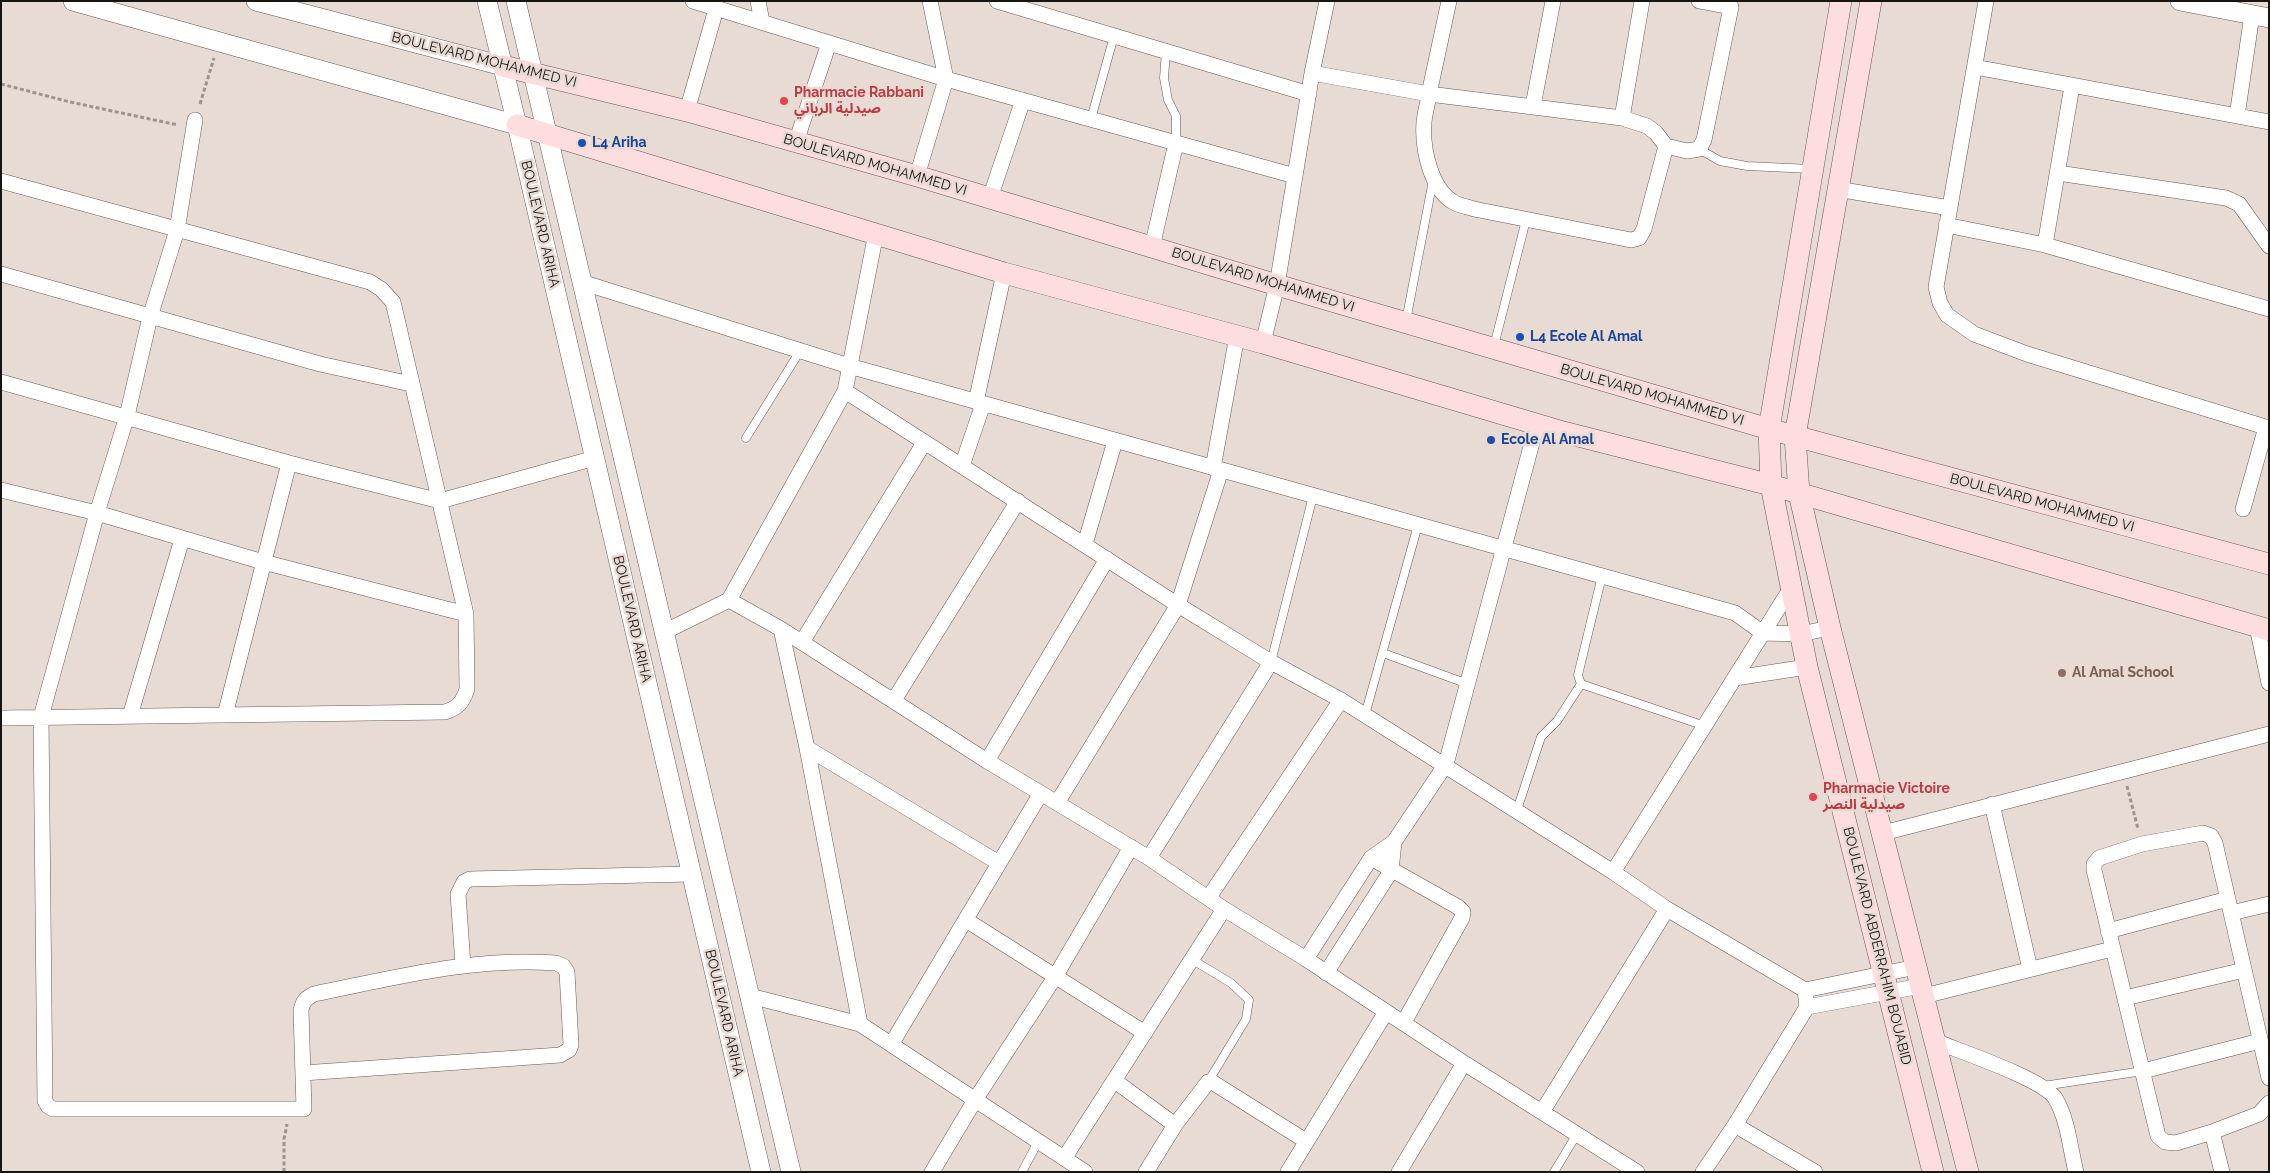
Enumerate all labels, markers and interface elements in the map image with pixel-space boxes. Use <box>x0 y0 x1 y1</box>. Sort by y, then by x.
street label: BOULEVARD MOHAMMED VI <box>390 29 578 91</box>
place label: Pharmacie Rabbani صيدلية الرباني <box>794 85 924 118</box>
marker: Pharmacie Rabbani صيدلية الرباني <box>778 95 790 107</box>
street label: BOULEVARD MOHAMMED VI <box>781 131 969 199</box>
place label: L4 Ariha <box>592 135 646 151</box>
marker: L4 Ariha <box>576 137 588 149</box>
street label: BOULEVARD ARIHA <box>517 159 563 289</box>
street label: BOULEVARD MOHAMMED VI <box>1170 244 1356 316</box>
place label: L4 Ecole Al Amal <box>1530 329 1642 345</box>
marker: L4 Ecole Al Amal <box>1514 331 1526 343</box>
street label: BOULEVARD MOHAMMED VI <box>1558 361 1746 429</box>
place label: Ecole Al Amal <box>1501 432 1594 448</box>
marker: Ecole Al Amal <box>1485 434 1497 446</box>
street label: BOULEVARD MOHAMMED VI <box>1948 470 2136 536</box>
street label: BOULEVARD ARIHA <box>609 554 655 684</box>
place label: Al Amal School <box>2072 665 2174 681</box>
marker: Al Amal School <box>2056 667 2068 679</box>
place label: Pharmacie Victoire صيدلية النصر <box>1823 781 1950 814</box>
marker: Pharmacie Victoire صيدلية النصر <box>1807 791 1819 803</box>
street label: BOULEVARD ABDERRAHIM BOUABID <box>1839 825 1915 1067</box>
street label: BOULEVARD ARIHA <box>701 948 747 1078</box>

